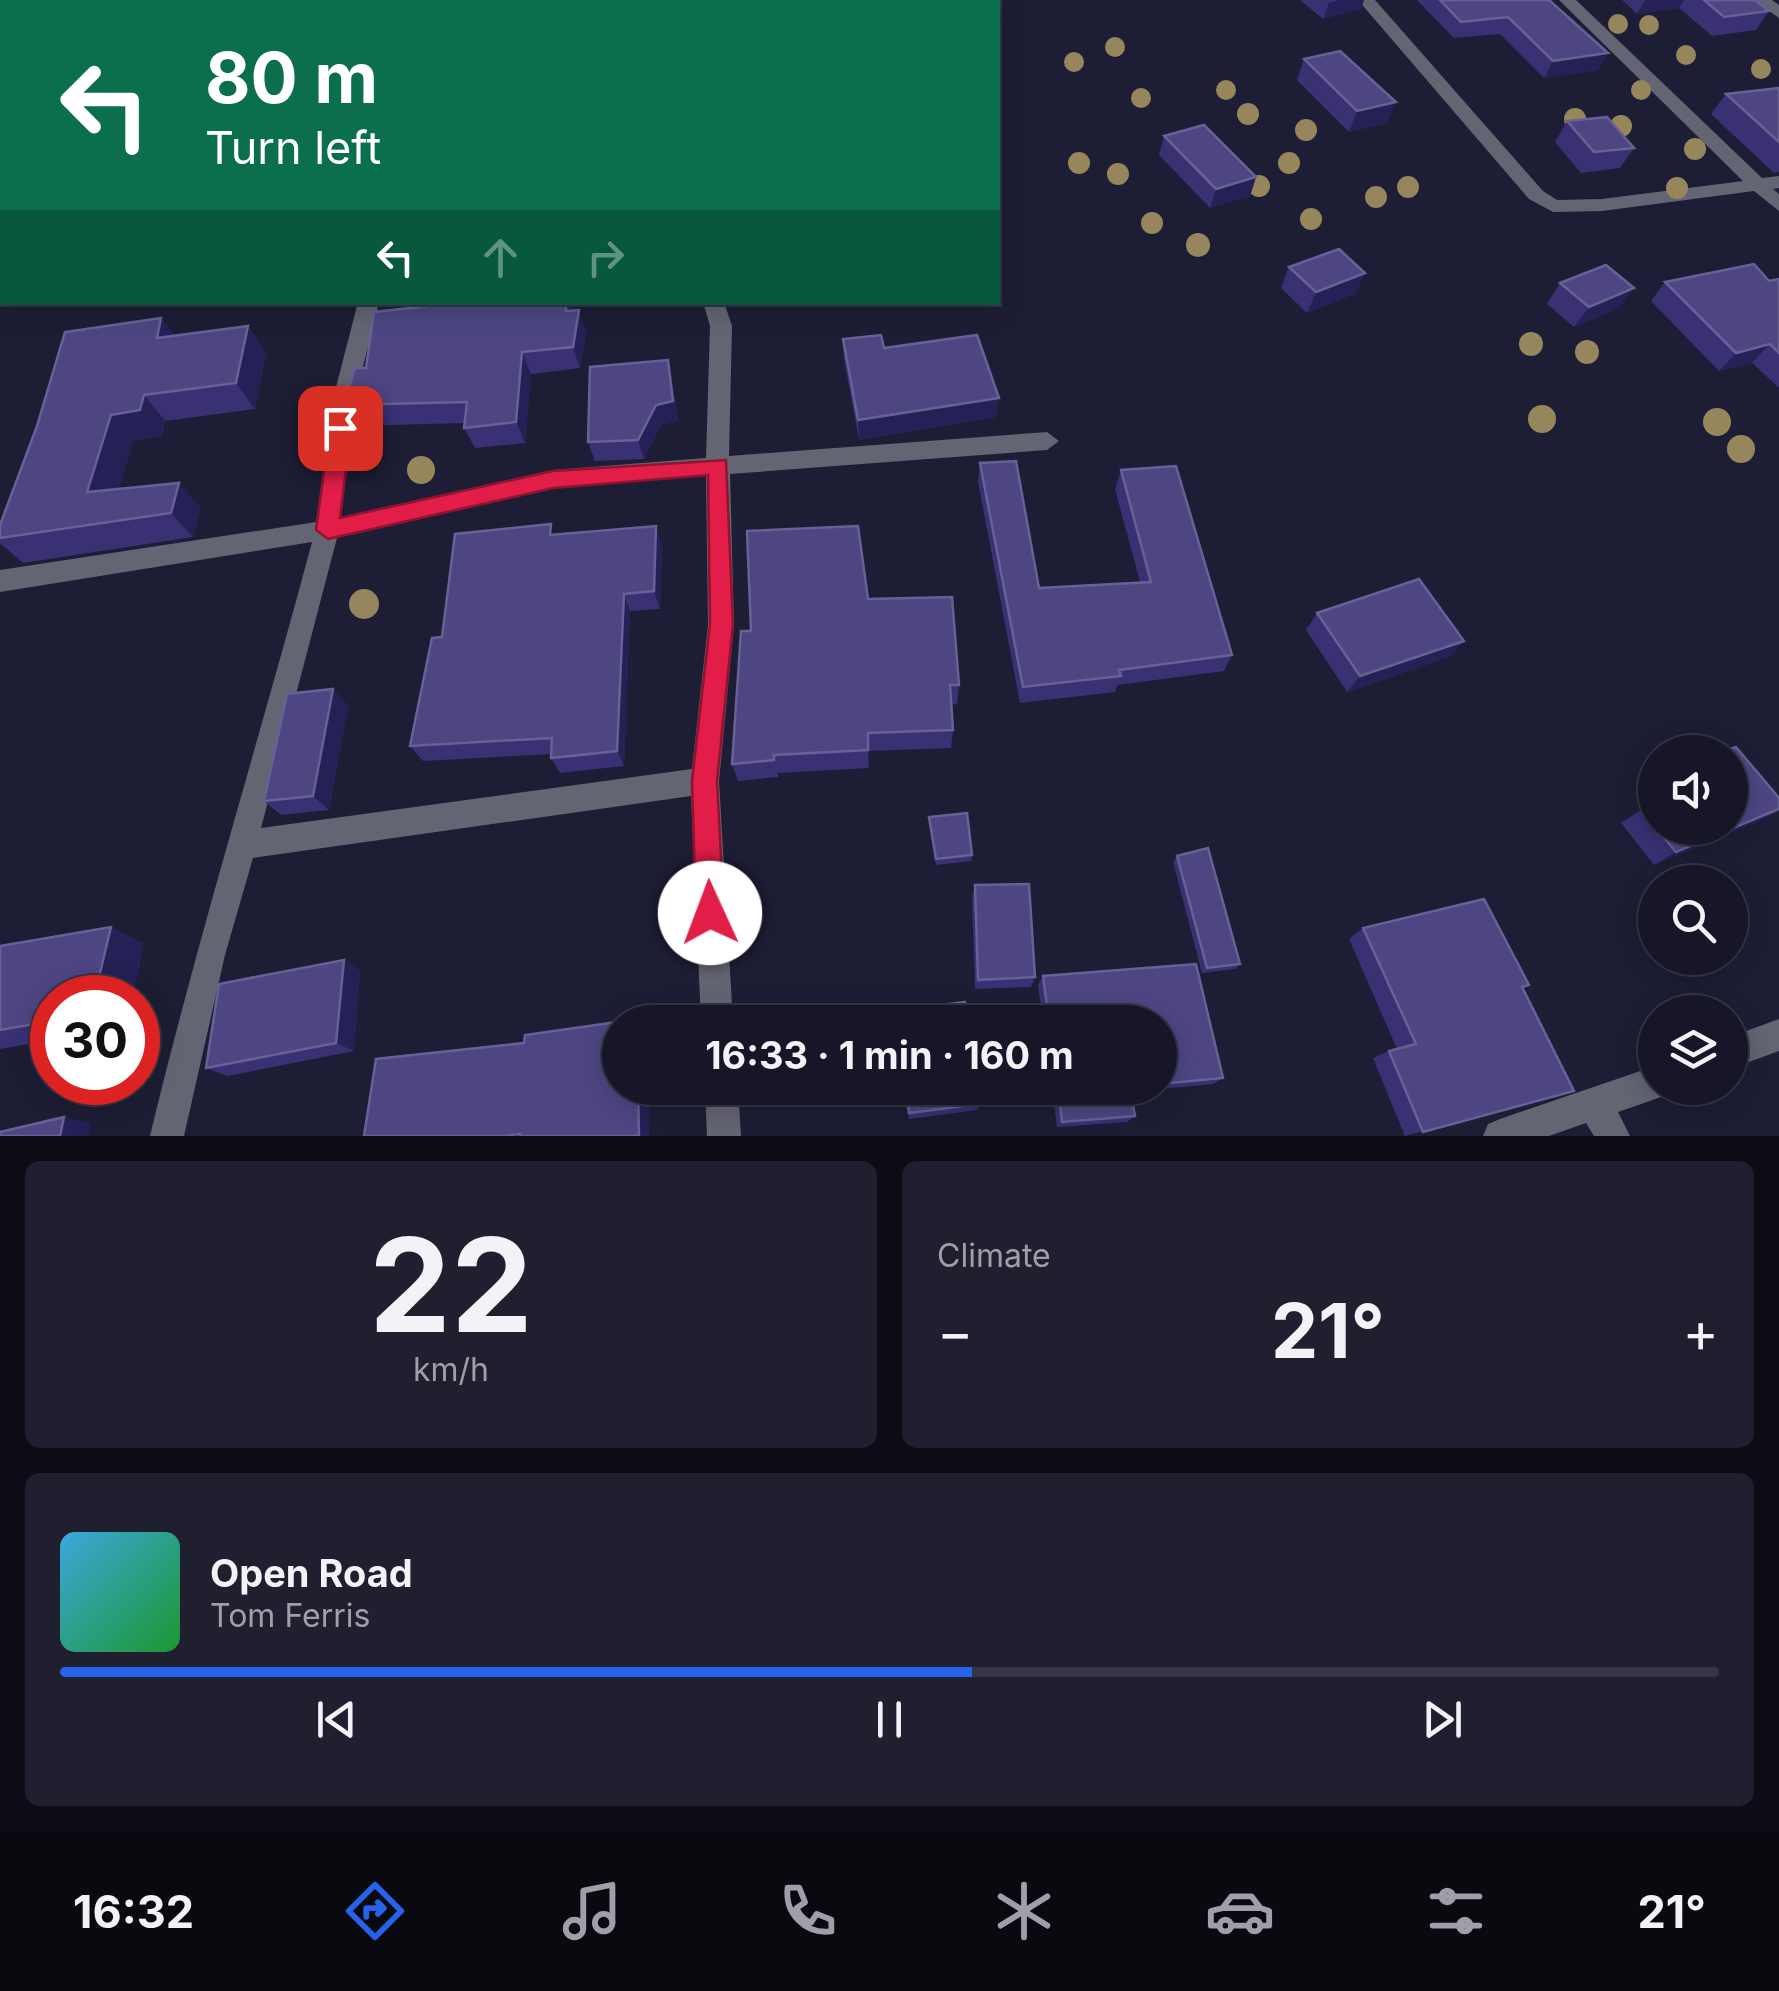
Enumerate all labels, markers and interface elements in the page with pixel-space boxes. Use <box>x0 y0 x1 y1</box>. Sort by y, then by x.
text: 80 m <box>205 35 378 120</box>
icon: left <box>40 40 170 170</box>
text: Turn left <box>205 120 381 175</box>
icon: left <box>368 230 423 285</box>
icon: ahead <box>473 230 528 285</box>
icon: right <box>578 230 633 285</box>
pin <box>298 386 383 471</box>
icon: arrive <box>313 401 368 456</box>
map controls <box>1638 735 1748 1105</box>
button: sound <box>1638 735 1748 845</box>
position arrow <box>658 861 762 965</box>
button: search <box>1638 865 1748 975</box>
speed limit sign: 30 <box>30 975 160 1105</box>
button: layers <box>1638 995 1748 1105</box>
text: 16:33 · 1 min · 160 m <box>705 1032 1074 1078</box>
text: 22 <box>369 1206 533 1363</box>
text: Climate <box>937 1236 1051 1275</box>
text: 21° <box>1271 1285 1385 1376</box>
text: − <box>937 1299 973 1365</box>
text: + <box>1683 1299 1719 1365</box>
text: km/h <box>413 1350 489 1389</box>
text: Open Road <box>210 1550 413 1596</box>
text: Tom Ferris <box>210 1596 370 1635</box>
icon: previous <box>309 1692 364 1747</box>
icon: pause <box>862 1692 917 1747</box>
icon: next <box>1415 1692 1470 1747</box>
icon: directions <box>340 1876 410 1946</box>
icon: music <box>557 1876 627 1946</box>
icon: phone <box>773 1876 843 1946</box>
icon: climate <box>989 1876 1059 1946</box>
icon: car <box>1205 1876 1275 1946</box>
icon: filters <box>1421 1876 1491 1946</box>
text: 16:32 <box>73 1884 194 1939</box>
text: 21° <box>1637 1884 1706 1939</box>

